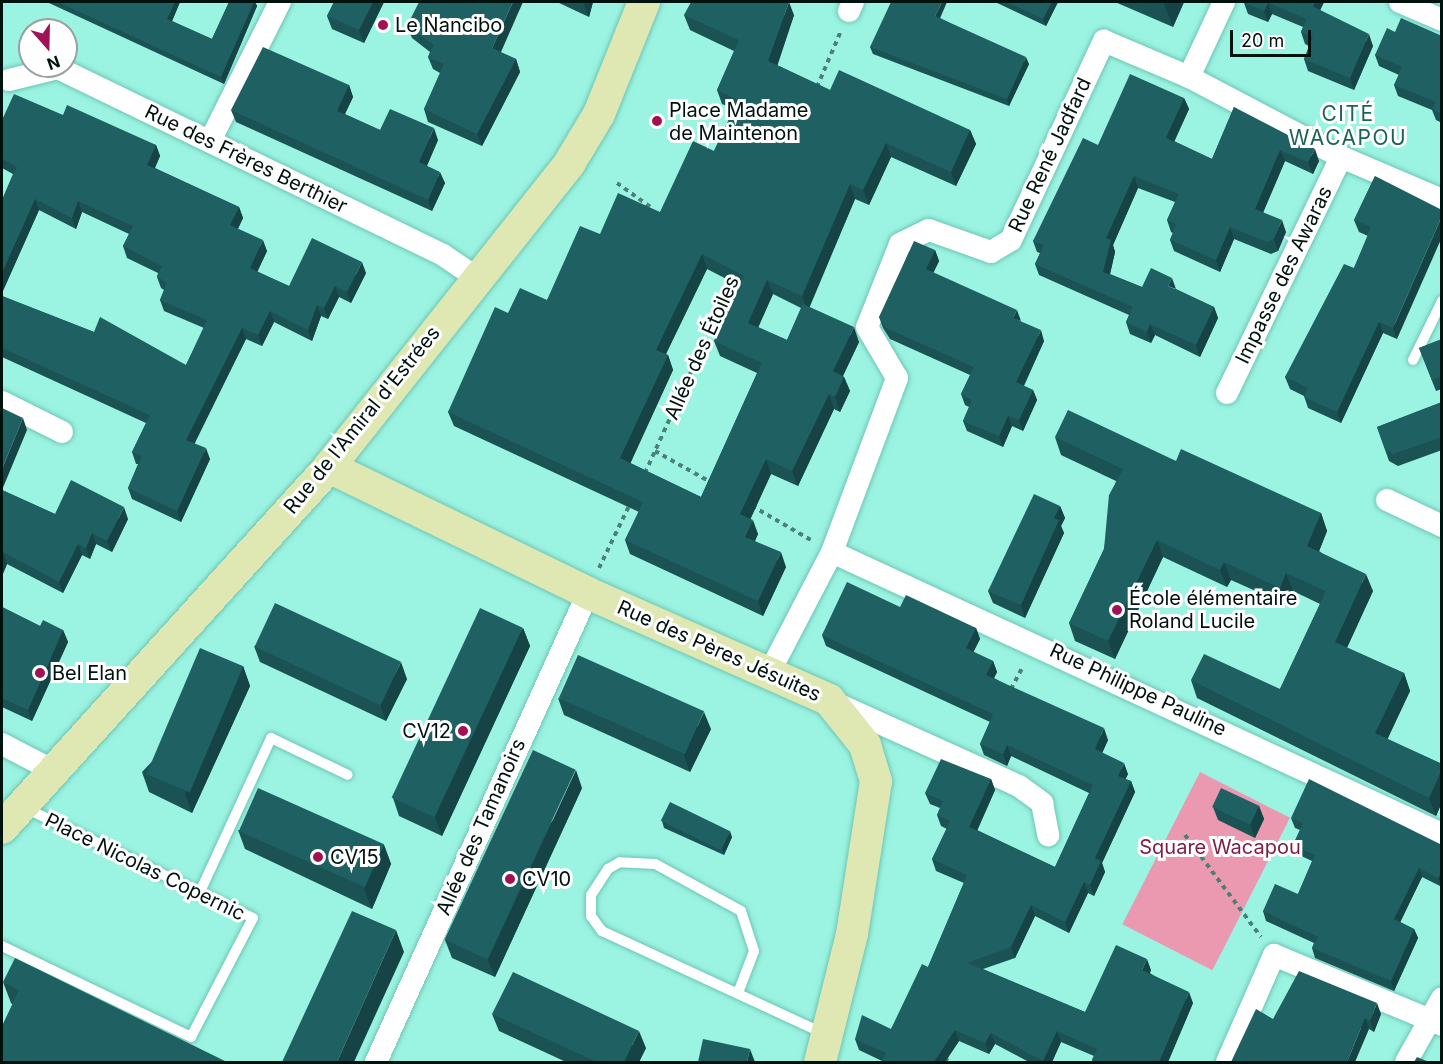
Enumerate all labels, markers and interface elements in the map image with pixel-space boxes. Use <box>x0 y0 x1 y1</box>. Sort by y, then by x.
place label: Le Nancibo <box>395 13 502 37</box>
north arrow <box>18 18 78 78</box>
marker: Le Nancibo <box>376 18 390 32</box>
scale bar <box>1233 18 1314 56</box>
text: 20 m <box>1241 30 1284 51</box>
text: N <box>44 52 63 75</box>
street label: Rue René Jadfard <box>1004 74 1096 236</box>
place label: Place Madame de Maintenon <box>669 98 809 145</box>
street label: Rue des Frères Berthier <box>141 100 351 218</box>
district label: CITÉ WACAPOU <box>1289 101 1407 151</box>
marker: Place Madame de Maintenon <box>650 114 664 128</box>
street label: Impasse des Awaras <box>1231 182 1337 368</box>
street label: Allée des Étoiles <box>660 272 744 424</box>
street label: Rue de l'Amiral d'Estrées <box>279 321 445 519</box>
place label: École élémentaire Roland Lucile <box>1129 586 1297 633</box>
street label: Rue des Pères Jésuites <box>613 595 825 707</box>
marker: École élémentaire Roland Lucile <box>1110 603 1124 617</box>
street label: Rue Philippe Pauline <box>1046 639 1230 741</box>
place label: Bel Elan <box>52 661 127 685</box>
marker: Bel Elan <box>33 666 47 680</box>
place label: CV12 <box>402 719 451 743</box>
marker: CV12 <box>456 724 470 738</box>
street label: Allée des Tamanoirs <box>431 735 531 919</box>
street label: Place Nicolas Copernic <box>41 808 249 926</box>
park label: Square Wacapou <box>1139 835 1301 859</box>
place label: CV15 <box>330 845 379 869</box>
marker: CV15 <box>311 850 325 864</box>
place label: CV10 <box>522 867 571 891</box>
marker: CV10 <box>503 872 517 886</box>

